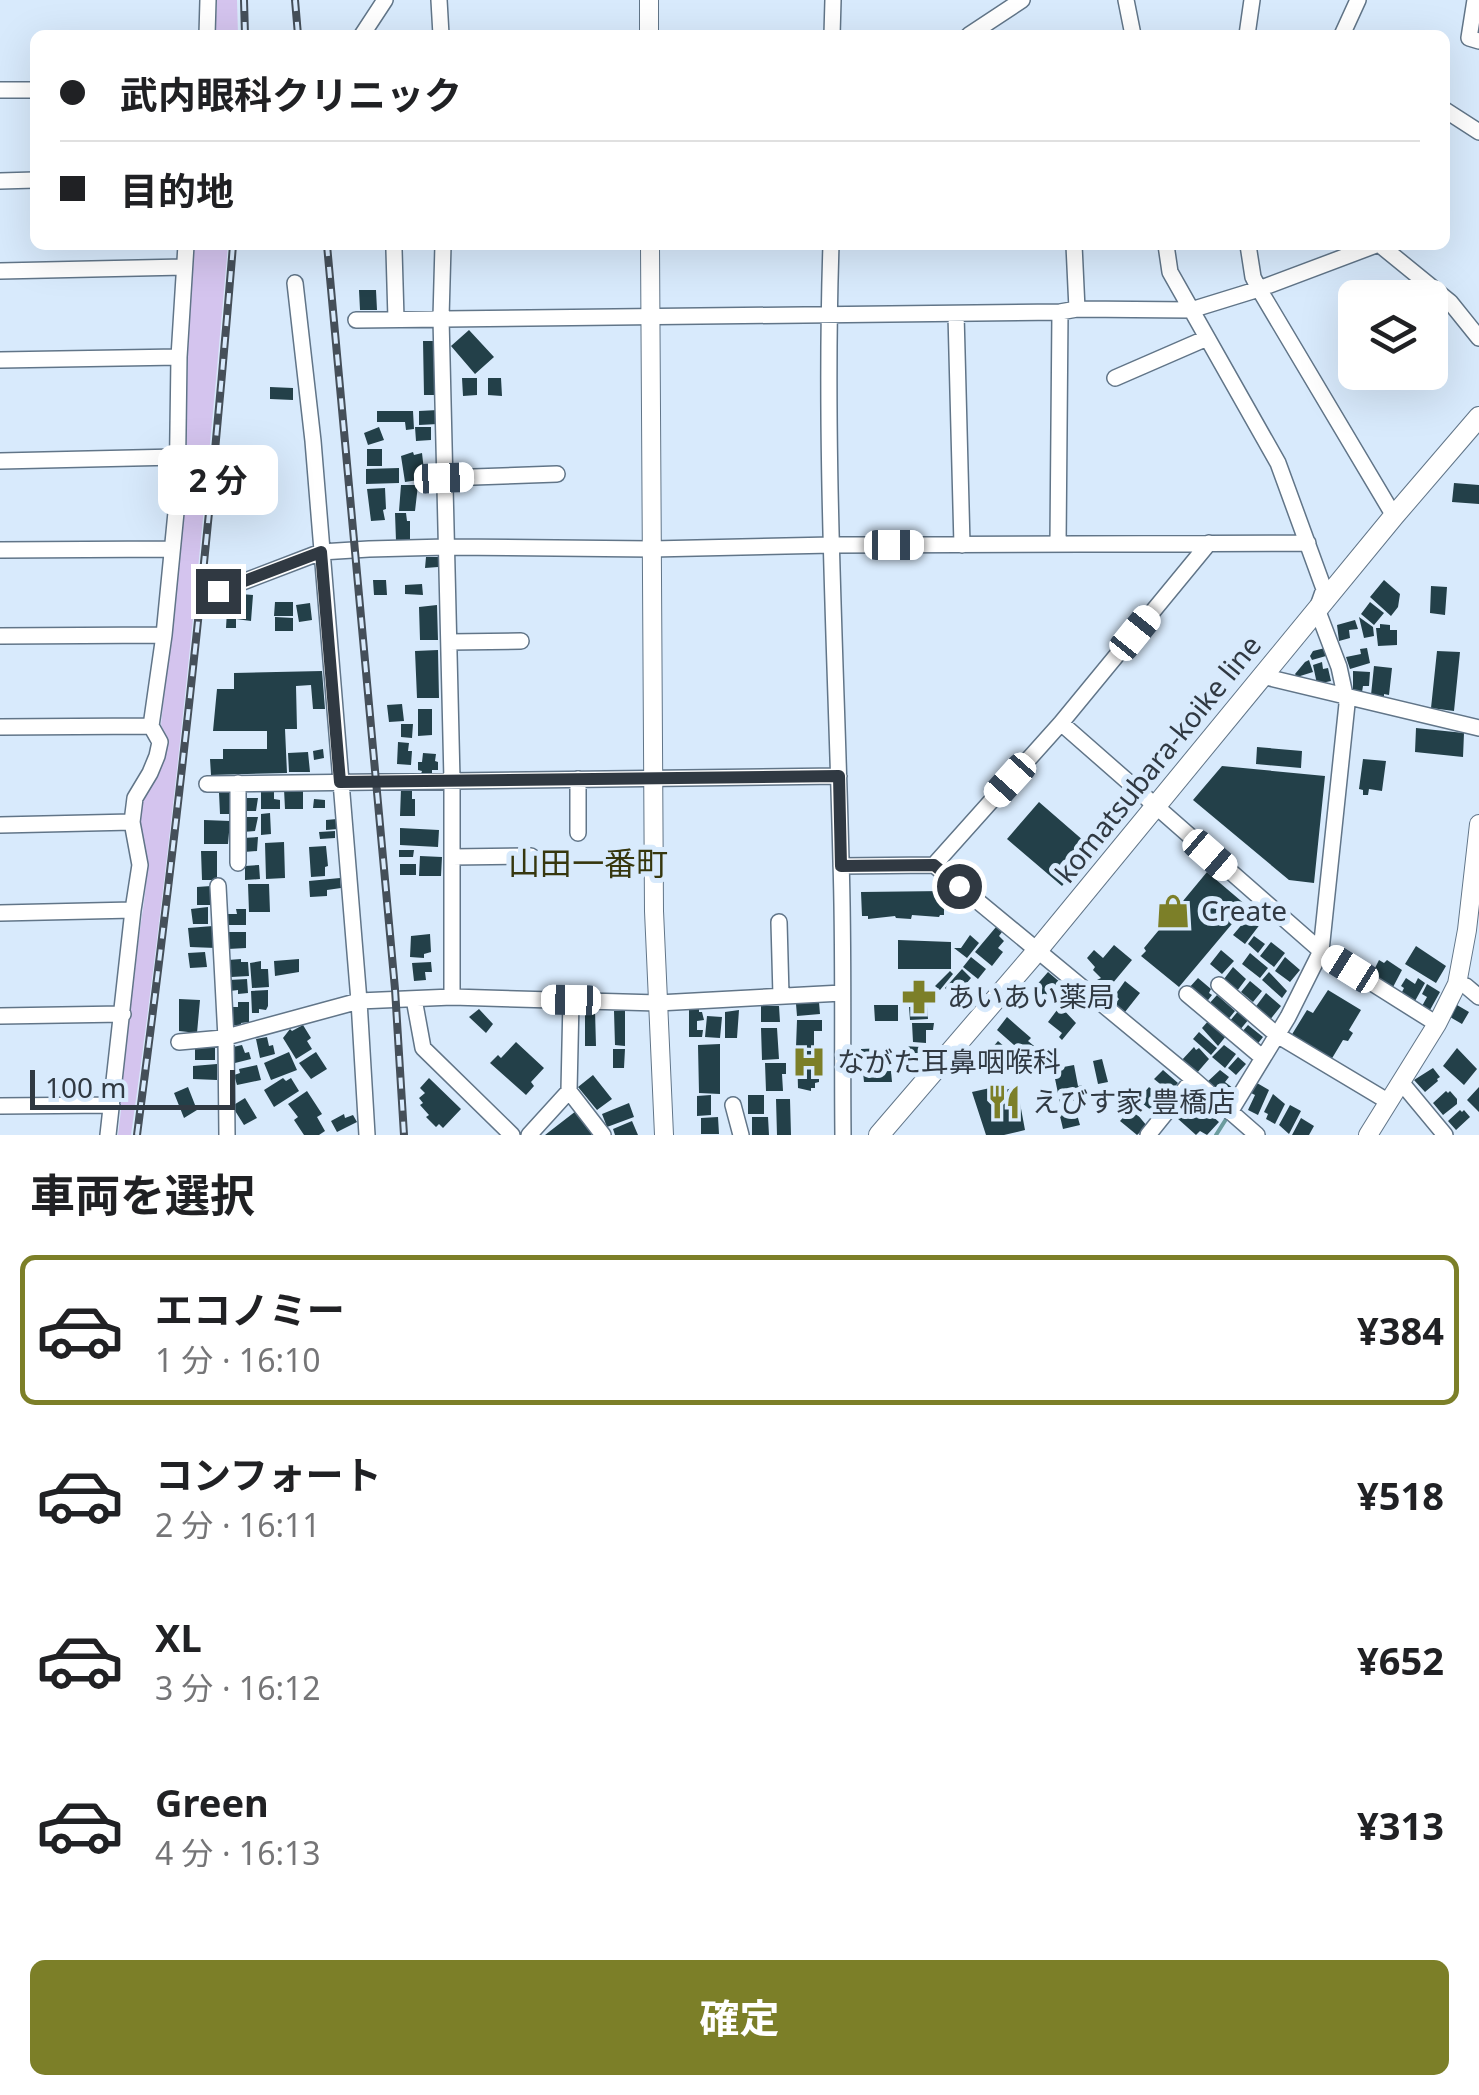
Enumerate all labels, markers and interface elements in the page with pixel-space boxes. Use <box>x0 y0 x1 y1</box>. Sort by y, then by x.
text: 武内眼科クリニック <box>120 68 462 120</box>
text: 目的地 <box>120 164 234 216</box>
map controls <box>1338 280 1448 390</box>
button: layers <box>1338 280 1448 390</box>
callout: 2 分 <box>158 446 278 516</box>
text: 2 分 <box>189 458 247 501</box>
car <box>413 462 475 494</box>
car <box>864 530 924 560</box>
route end <box>196 569 241 614</box>
car <box>1104 600 1166 666</box>
street label: komatsubara-koike line <box>1046 627 1269 890</box>
car <box>979 748 1041 812</box>
car <box>1178 824 1242 886</box>
district label: 山田一番町 <box>508 841 668 884</box>
route start <box>937 864 982 909</box>
place label: Create <box>1201 891 1287 929</box>
shop icon: Create <box>1154 892 1192 930</box>
car <box>1317 940 1383 998</box>
place label: あいあい薬局 <box>947 977 1115 1015</box>
pharmacy icon: あいあい薬局 <box>900 978 938 1016</box>
car <box>541 984 601 1016</box>
place label: ながた耳鼻咽喉科 <box>837 1042 1061 1080</box>
hospital icon: ながた耳鼻咽喉科 <box>790 1043 828 1081</box>
scale bar <box>30 1065 235 1110</box>
text: 100 m <box>45 1068 127 1106</box>
place label: えびす家 豊橋店 <box>1032 1082 1235 1120</box>
restaurant icon: えびす家 豊橋店 <box>985 1083 1023 1121</box>
text: 車両を選択 <box>30 1164 255 1225</box>
text: エコノミー <box>155 1283 345 1335</box>
icon: car <box>35 1285 125 1375</box>
text: ¥384 <box>1357 1304 1444 1356</box>
text: 1 分 · 16:10 <box>155 1338 321 1381</box>
text: コンフォート <box>155 1448 382 1500</box>
icon: car <box>35 1450 125 1540</box>
text: ¥518 <box>1357 1469 1444 1521</box>
text: 2 分 · 16:11 <box>155 1503 321 1546</box>
text: XL <box>155 1611 202 1663</box>
icon: car <box>35 1615 125 1705</box>
text: ¥652 <box>1357 1634 1444 1686</box>
text: 3 分 · 16:12 <box>155 1666 321 1709</box>
text: Green <box>155 1776 269 1828</box>
icon: car <box>35 1780 125 1870</box>
text: ¥313 <box>1357 1799 1444 1851</box>
text: 4 分 · 16:13 <box>155 1831 321 1874</box>
button: 確定 <box>30 1960 1449 2075</box>

